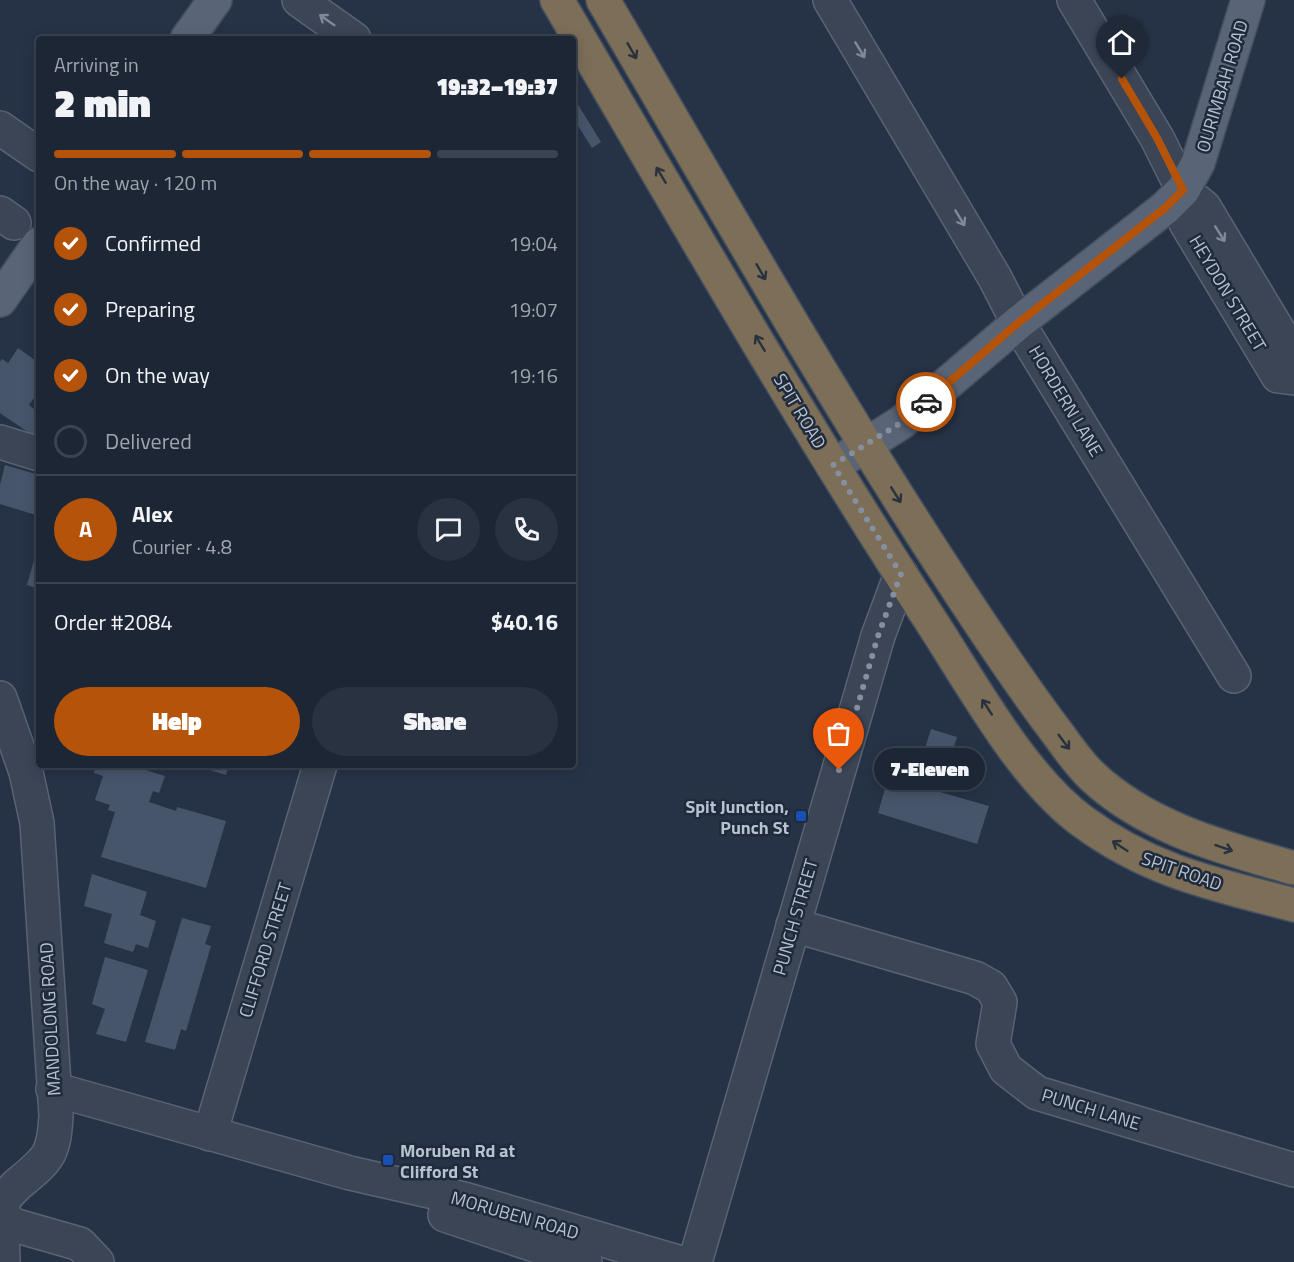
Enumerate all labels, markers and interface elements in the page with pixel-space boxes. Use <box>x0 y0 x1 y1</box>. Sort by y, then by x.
one-way arrow <box>319 13 335 26</box>
pin <box>1096 17 1147 79</box>
street label: OURIMBAH ROAD <box>1189 17 1255 155</box>
icon: home <box>1105 26 1138 59</box>
one-way arrow <box>855 41 867 58</box>
one-way arrow <box>627 42 639 59</box>
text: Arriving in <box>54 49 139 80</box>
text: 19:32–19:37 <box>436 70 558 104</box>
text: 2 min <box>54 73 151 132</box>
text: On the way · 120 m <box>54 167 217 198</box>
one-way arrow <box>654 167 666 184</box>
one-way arrow <box>954 209 966 226</box>
one-way arrow <box>1214 225 1226 242</box>
text: Confirmed <box>105 226 201 260</box>
icon: check <box>54 227 87 260</box>
text: 19:04 <box>509 228 558 259</box>
street label: HEYDON STREET <box>1183 230 1274 357</box>
one-way arrow <box>756 263 768 280</box>
text: Preparing <box>105 292 195 326</box>
icon: check <box>54 293 87 326</box>
text: 19:07 <box>509 294 558 325</box>
one-way arrow <box>754 335 766 352</box>
street label: HORDERN LANE <box>1022 340 1110 462</box>
text: On the way <box>105 358 210 392</box>
icon: check <box>54 359 87 392</box>
text: 19:16 <box>509 360 558 391</box>
street label: SPIT ROAD <box>767 368 833 454</box>
courier <box>896 372 956 432</box>
icon: car <box>910 386 943 419</box>
text: Delivered <box>105 424 192 458</box>
one-way arrow <box>891 486 903 503</box>
text: Alex <box>132 497 173 531</box>
button: chat <box>417 498 480 561</box>
button: phone <box>495 498 558 561</box>
text: A <box>79 512 92 546</box>
text: Courier · 4.8 <box>132 531 232 562</box>
text: Order #2084 <box>54 605 173 639</box>
text: $40.16 <box>491 605 558 639</box>
button: Help <box>54 687 300 756</box>
button: Share <box>312 687 558 756</box>
one-way arrow <box>981 699 993 715</box>
pin <box>813 708 864 770</box>
icon: bag <box>822 717 855 750</box>
one-way arrow <box>1058 734 1071 750</box>
callout: 7-Eleven <box>875 749 986 791</box>
text: 7-Eleven <box>890 753 969 784</box>
place label: Spit Junction, Punch St <box>685 793 789 841</box>
marker: Spit Junction, Punch St <box>794 809 808 823</box>
one-way arrow <box>1112 840 1129 852</box>
one-way arrow <box>1214 843 1233 854</box>
street label: SPIT ROAD <box>1138 845 1226 897</box>
street label: PUNCH STREET <box>765 855 825 978</box>
street label: CLIFFORD STREET <box>232 879 299 1021</box>
street label: MANDOLONG ROAD <box>32 941 68 1097</box>
street label: PUNCH LANE <box>1038 1081 1144 1137</box>
place label: Moruben Rd at Clifford St <box>400 1137 516 1185</box>
marker: Moruben Rd at Clifford St <box>381 1153 395 1167</box>
street label: MORUBEN ROAD <box>448 1184 582 1246</box>

